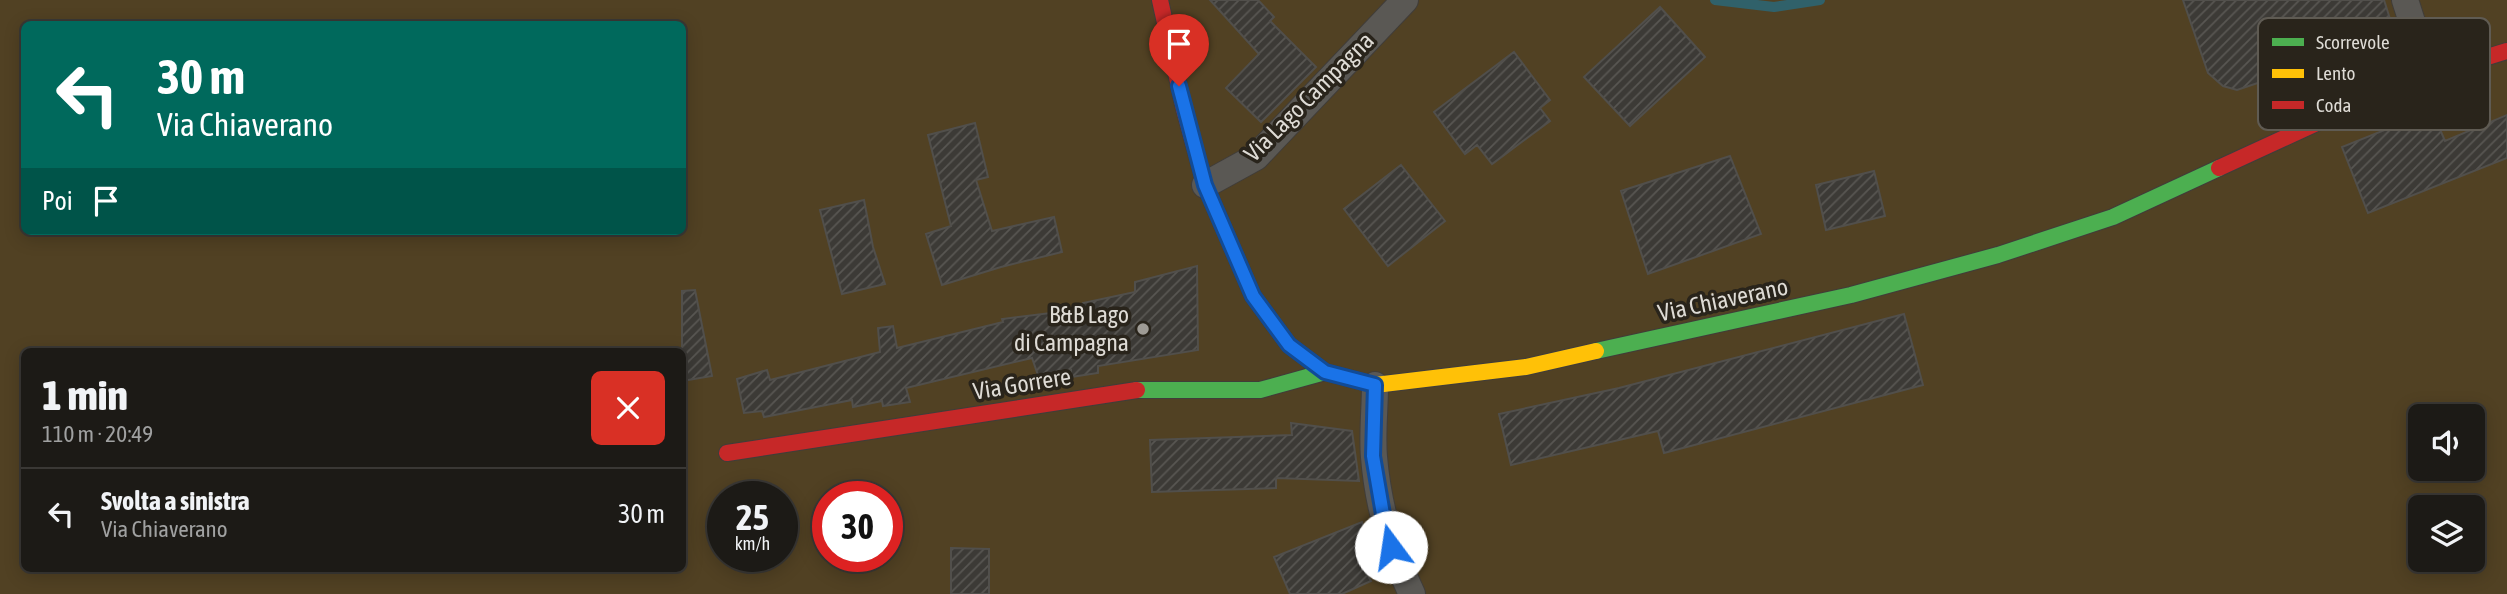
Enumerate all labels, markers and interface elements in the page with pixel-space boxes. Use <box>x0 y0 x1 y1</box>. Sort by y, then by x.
pin <box>1149 14 1209 86</box>
legend <box>2258 18 2490 130</box>
icon: arrive <box>1160 25 1198 63</box>
street label: Via Lago Campagna <box>1238 26 1379 167</box>
text: Scorrevole <box>2316 31 2390 53</box>
text: 30 m <box>157 48 245 104</box>
icon: left <box>42 49 133 140</box>
text: Lento <box>2316 62 2355 84</box>
text: Coda <box>2316 94 2351 116</box>
text: Via Chiaverano <box>157 106 333 143</box>
icon: arrive <box>87 182 125 220</box>
text: Poi <box>42 186 73 216</box>
street label: Via Chiaverano <box>1655 273 1790 326</box>
place label: B&B Lago di Campagna <box>1014 301 1129 356</box>
marker: B&B Lago di Campagna <box>1135 321 1151 337</box>
street label: Via Gorrere <box>971 362 1073 405</box>
text: 1 min <box>42 371 128 419</box>
button: close <box>591 371 665 445</box>
map controls <box>2408 404 2485 572</box>
button: sound <box>2408 404 2485 481</box>
text: 110 m · 20:49 <box>42 421 153 447</box>
speed limit sign: 30 <box>812 481 903 572</box>
text: Svolta a sinistra <box>101 486 250 516</box>
icon: left <box>42 495 80 533</box>
button: layers <box>2408 495 2485 572</box>
text: 25 <box>736 497 769 537</box>
text: 30 m <box>618 499 665 529</box>
position arrow <box>1354 510 1428 584</box>
text: Via Chiaverano <box>101 516 228 542</box>
text: km/h <box>735 533 770 554</box>

